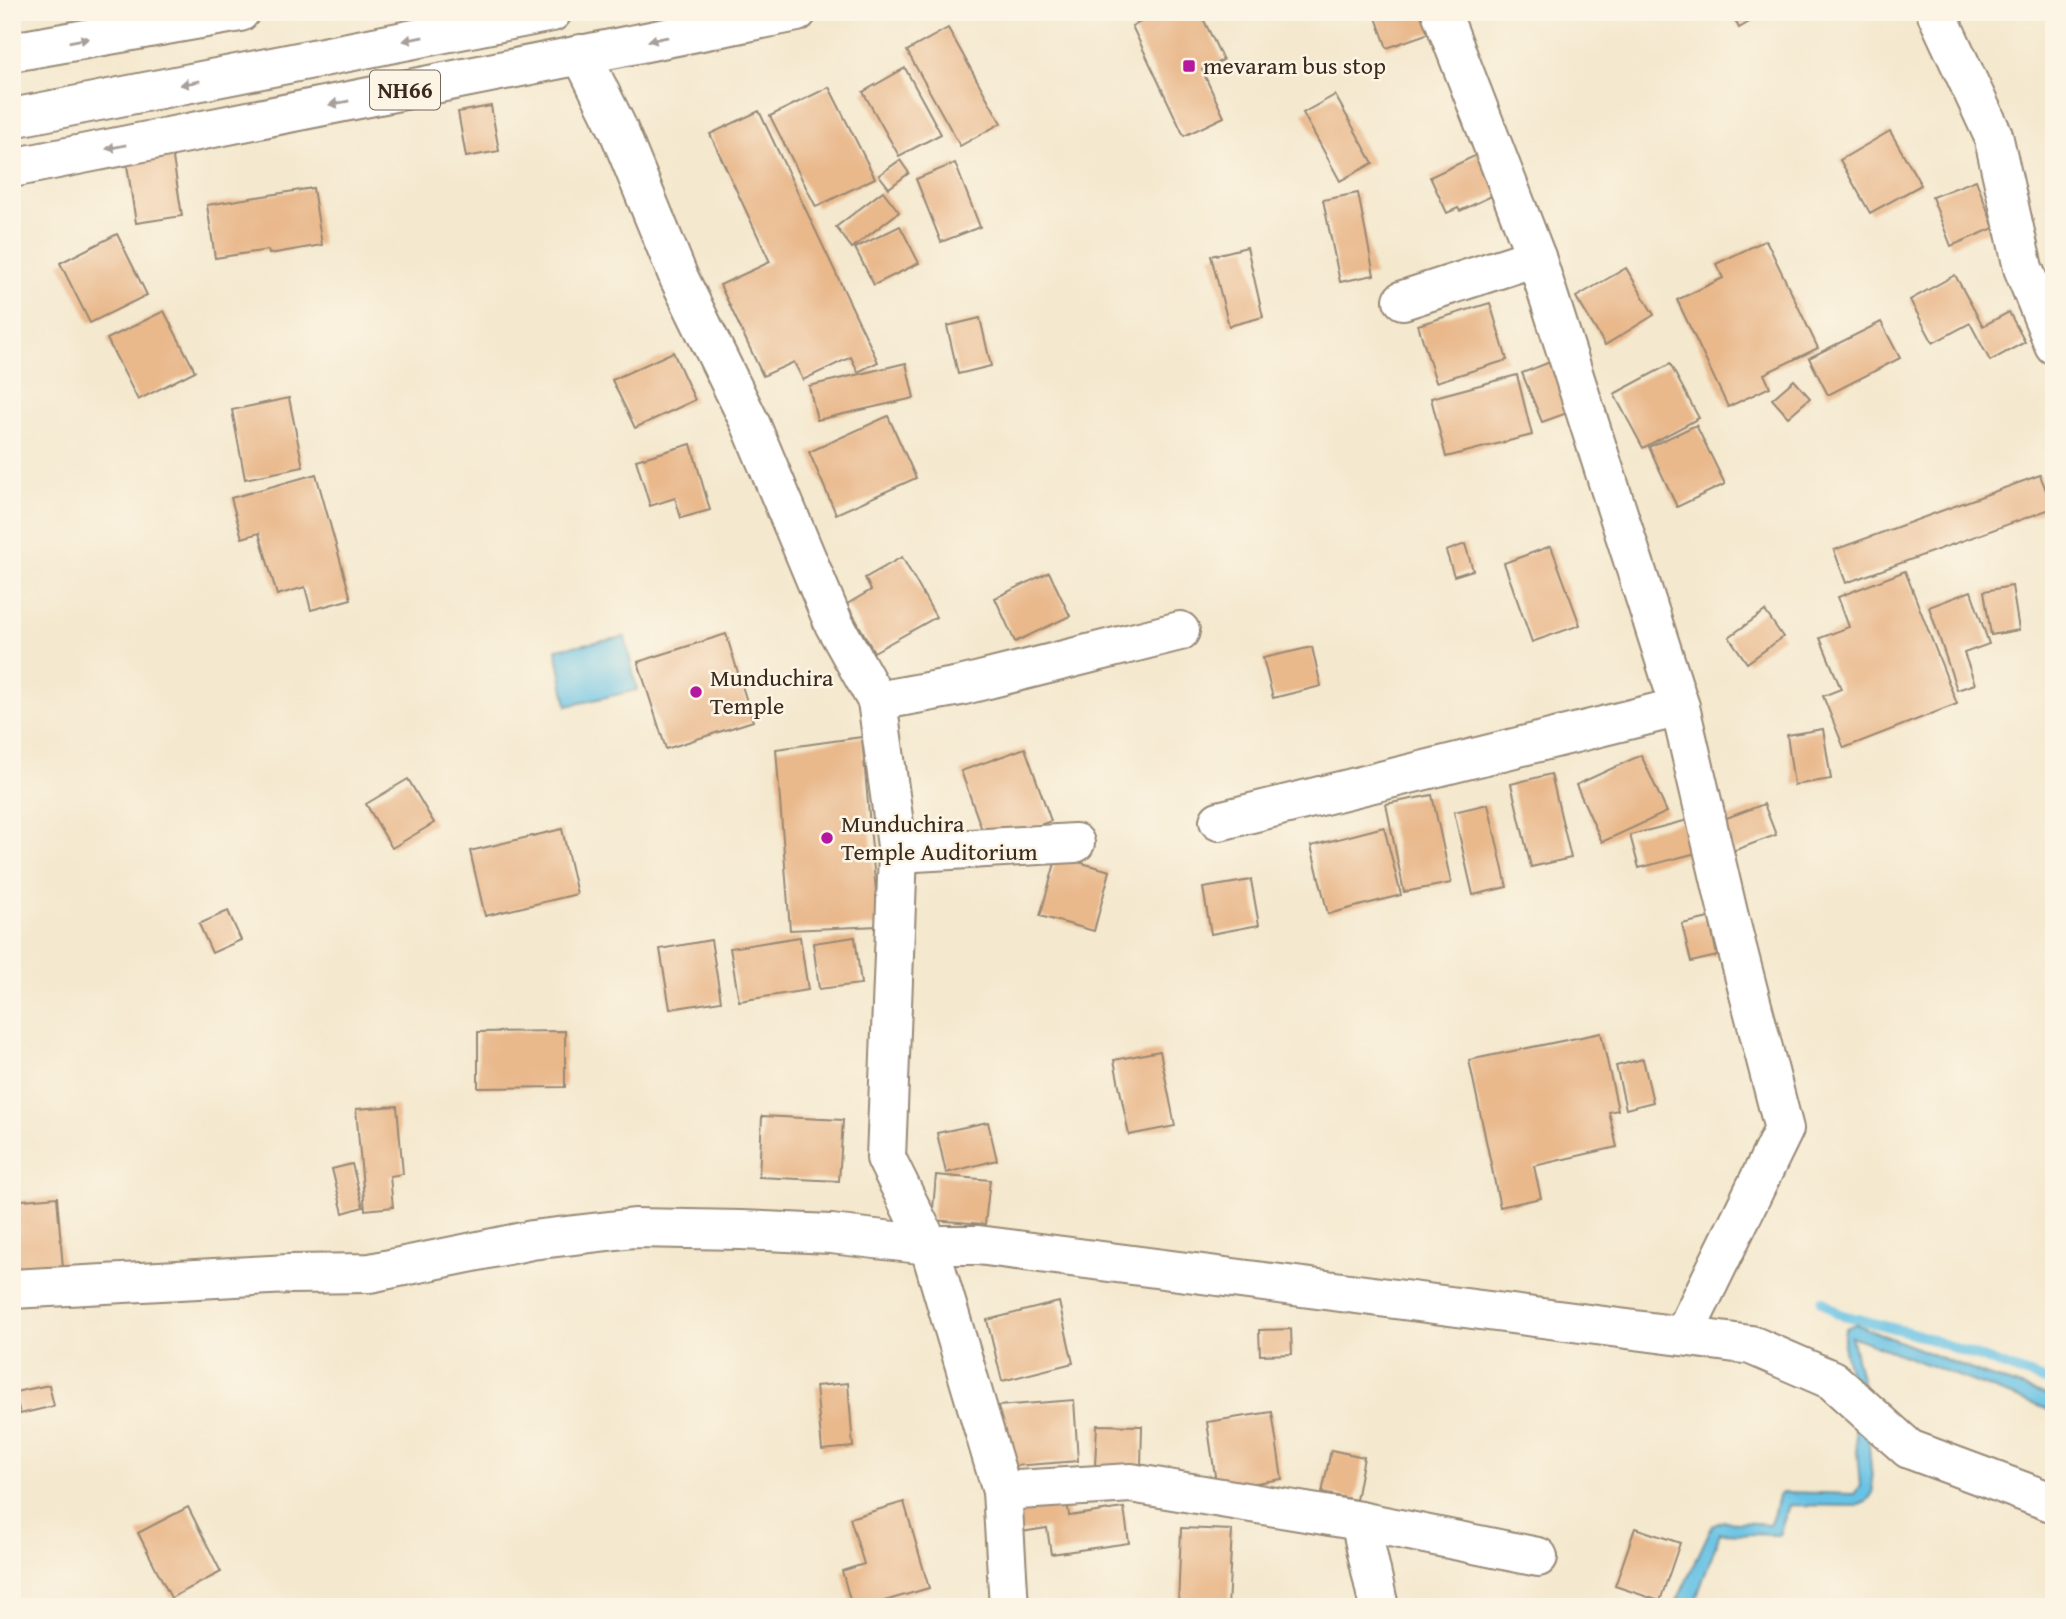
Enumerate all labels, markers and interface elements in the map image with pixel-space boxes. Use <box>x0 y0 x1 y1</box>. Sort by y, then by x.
one-way arrow <box>647 33 669 44</box>
one-way arrow <box>68 34 90 45</box>
one-way arrow <box>402 34 424 45</box>
place label: mevaram bus stop <box>1203 48 1386 83</box>
marker: mevaram bus stop <box>1181 58 1197 74</box>
road number: NH66 <box>370 71 440 110</box>
one-way arrow <box>179 78 201 89</box>
one-way arrow <box>328 97 350 108</box>
one-way arrow <box>105 142 127 153</box>
place label: Munduchira Temple <box>710 660 834 723</box>
marker: Munduchira Temple <box>688 684 704 700</box>
place label: Munduchira Temple Auditorium <box>841 806 1038 869</box>
marker: Munduchira Temple Auditorium <box>819 830 835 846</box>

